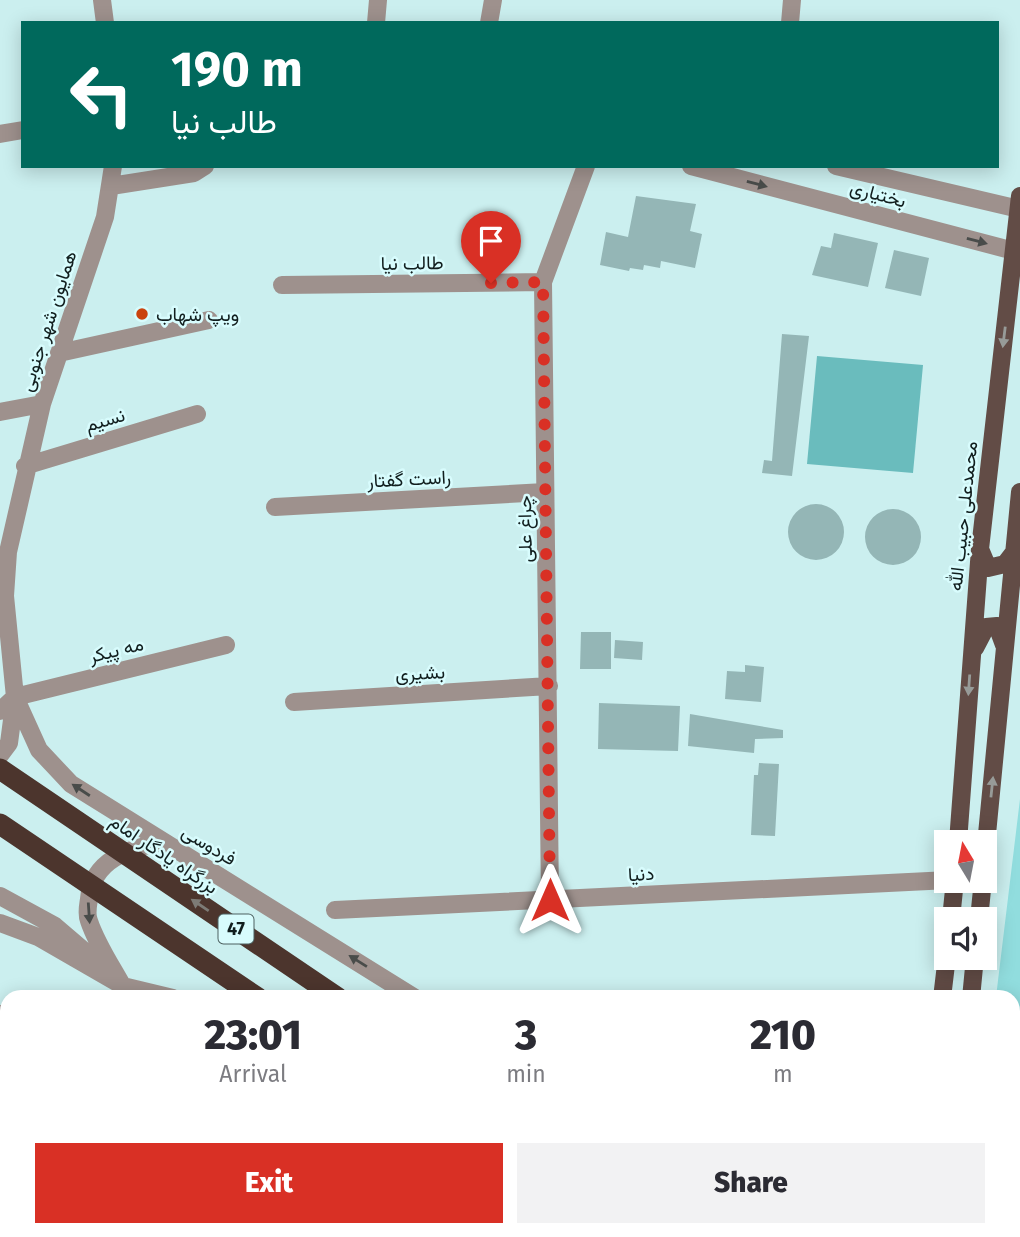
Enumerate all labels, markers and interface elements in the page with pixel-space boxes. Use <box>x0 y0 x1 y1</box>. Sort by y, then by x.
text: 190 m <box>171 40 303 99</box>
icon: left <box>56 49 147 140</box>
text: طالب‌ نیا <box>171 103 277 141</box>
street label: بختیاری <box>847 175 909 213</box>
one-way arrow <box>747 179 768 189</box>
pin <box>461 211 521 283</box>
icon: arrive <box>472 222 510 260</box>
one-way arrow <box>966 236 988 247</box>
street label: همایون‌ شهر جنوبی <box>14 248 82 394</box>
street label: طالب‌ نیا <box>380 251 444 275</box>
place label: ویپ شهاب <box>156 303 239 328</box>
marker: ویپ شهاب <box>134 306 150 322</box>
one-way arrow <box>998 326 1009 348</box>
street label: نسیم <box>82 403 128 438</box>
street label: محمدعلی حبیب الله <box>944 440 982 592</box>
street label: راست گفتار <box>365 465 452 493</box>
street label: چراغ‌ علی <box>513 495 539 563</box>
street label: مه‌ پیکر <box>85 632 146 670</box>
street label: بشیری <box>394 660 446 686</box>
one-way arrow <box>963 674 974 696</box>
one-way arrow <box>987 775 998 797</box>
one-way arrow <box>71 783 91 796</box>
street label: بزرگراه یادگار امام <box>105 809 223 900</box>
street label: فردوسی <box>178 820 240 870</box>
north arrow <box>934 830 998 892</box>
map controls <box>934 830 997 970</box>
street label: دنیا <box>627 862 655 886</box>
position arrow <box>513 863 587 937</box>
one-way arrow <box>190 899 210 912</box>
one-way arrow <box>84 902 95 924</box>
button: sound <box>934 907 997 970</box>
road number: 47 <box>218 914 254 944</box>
one-way arrow <box>348 954 367 967</box>
text: 23:01 <box>204 1010 302 1060</box>
text: 3 <box>515 1010 537 1060</box>
text: 210 <box>750 1010 816 1060</box>
text: Arrival <box>219 1060 287 1088</box>
text: min <box>506 1060 546 1088</box>
text: m <box>773 1060 793 1088</box>
button: Exit <box>35 1143 503 1223</box>
button: Share <box>517 1143 985 1223</box>

